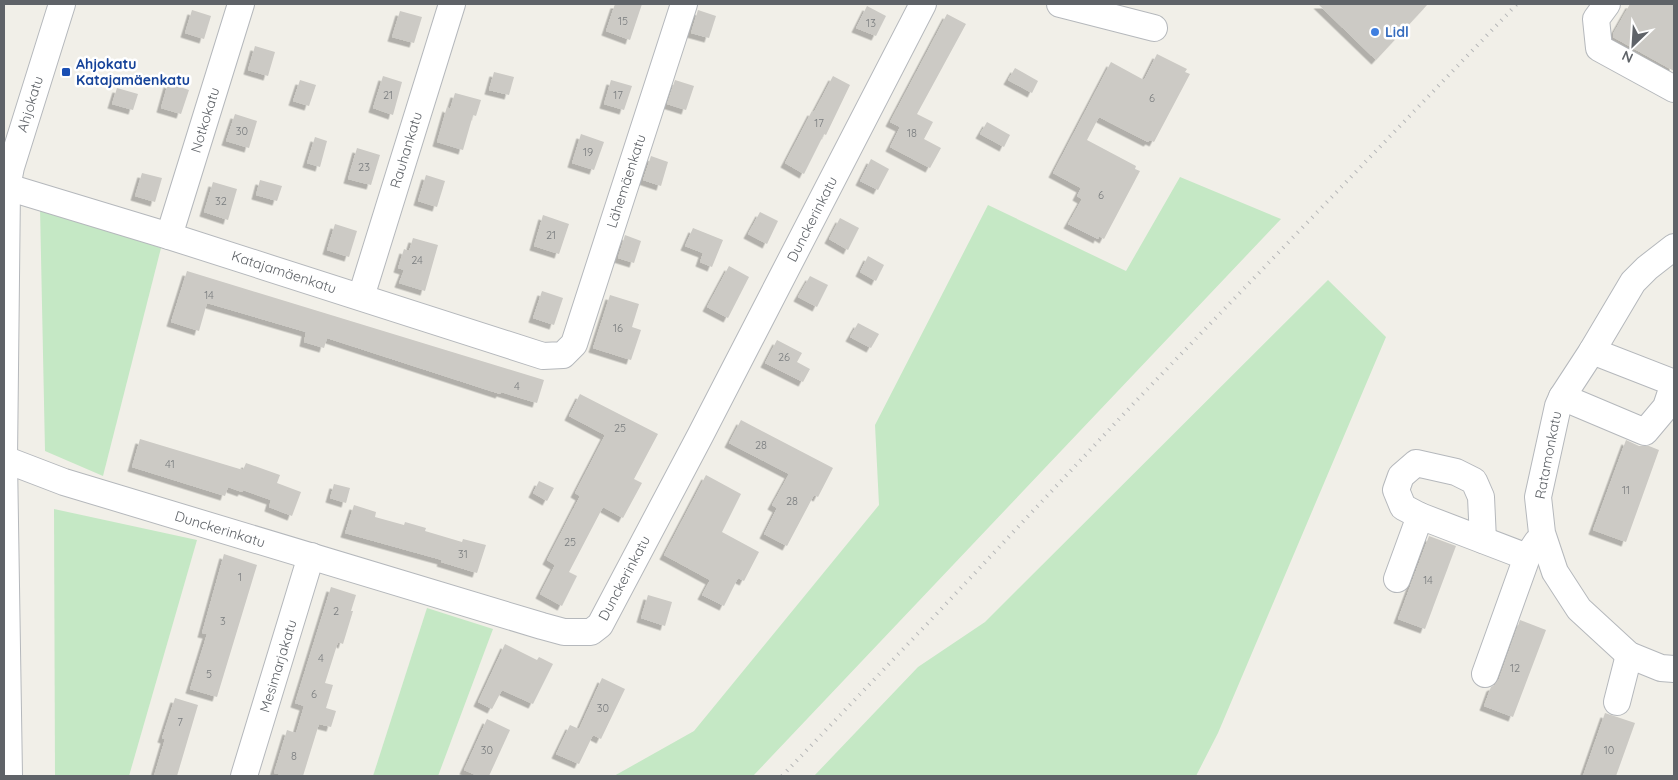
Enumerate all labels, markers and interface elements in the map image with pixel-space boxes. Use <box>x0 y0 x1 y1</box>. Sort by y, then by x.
house number: 15 <box>618 14 628 28</box>
house number: 13 <box>866 16 876 30</box>
north arrow <box>1608 20 1658 70</box>
place label: Lidl <box>1385 23 1409 41</box>
marker: Lidl <box>1369 26 1381 38</box>
text: N <box>1619 46 1636 67</box>
place label: Ahjokatu Katajamäenkatu <box>76 55 190 89</box>
marker: Ahjokatu Katajamäenkatu <box>60 66 72 78</box>
street label: Ahjokatu <box>13 74 47 134</box>
street label: Notkokatu <box>187 85 223 155</box>
house number: 21 <box>383 88 393 102</box>
house number: 17 <box>613 88 623 102</box>
house number: 6 <box>1149 91 1155 105</box>
street label: Rauhankatu <box>386 110 426 190</box>
house number: 17 <box>814 116 824 130</box>
house number: 30 <box>236 124 248 138</box>
house number: 18 <box>907 126 917 140</box>
street label: Lähemäenkatu <box>602 132 650 230</box>
house number: 19 <box>583 145 593 159</box>
house number: 23 <box>358 160 370 174</box>
street label: Dunckerinkatu <box>783 173 841 265</box>
house number: 6 <box>1098 188 1104 202</box>
house number: 32 <box>215 194 227 208</box>
house number: 21 <box>546 228 556 242</box>
street label: Katajamäenkatu <box>229 247 339 297</box>
house number: 24 <box>411 253 423 267</box>
house number: 14 <box>204 288 214 302</box>
house number: 16 <box>613 321 623 335</box>
house number: 26 <box>778 350 790 364</box>
house number: 4 <box>514 379 520 393</box>
street label: Ratamonkatu <box>1531 410 1565 500</box>
house number: 25 <box>614 421 626 435</box>
house number: 28 <box>755 438 767 452</box>
house number: 41 <box>165 457 175 471</box>
house number: 11 <box>1622 483 1630 497</box>
house number: 28 <box>786 494 798 508</box>
street label: Dunckerinkatu <box>173 507 267 551</box>
street label: Dunckerinkatu <box>594 532 654 624</box>
house number: 25 <box>564 535 576 549</box>
house number: 31 <box>458 547 468 561</box>
house number: 1 <box>238 570 242 584</box>
house number: 14 <box>1423 573 1433 587</box>
house number: 2 <box>333 604 339 618</box>
house number: 3 <box>220 614 226 628</box>
street label: Mesimarjakatu <box>255 617 301 715</box>
house number: 4 <box>318 651 324 665</box>
house number: 12 <box>1510 661 1520 675</box>
house number: 5 <box>206 667 212 681</box>
house number: 6 <box>311 687 317 701</box>
house number: 30 <box>597 701 609 715</box>
house number: 7 <box>177 715 183 729</box>
house number: 30 <box>481 743 493 757</box>
house number: 10 <box>1604 743 1614 757</box>
house number: 8 <box>291 749 297 763</box>

